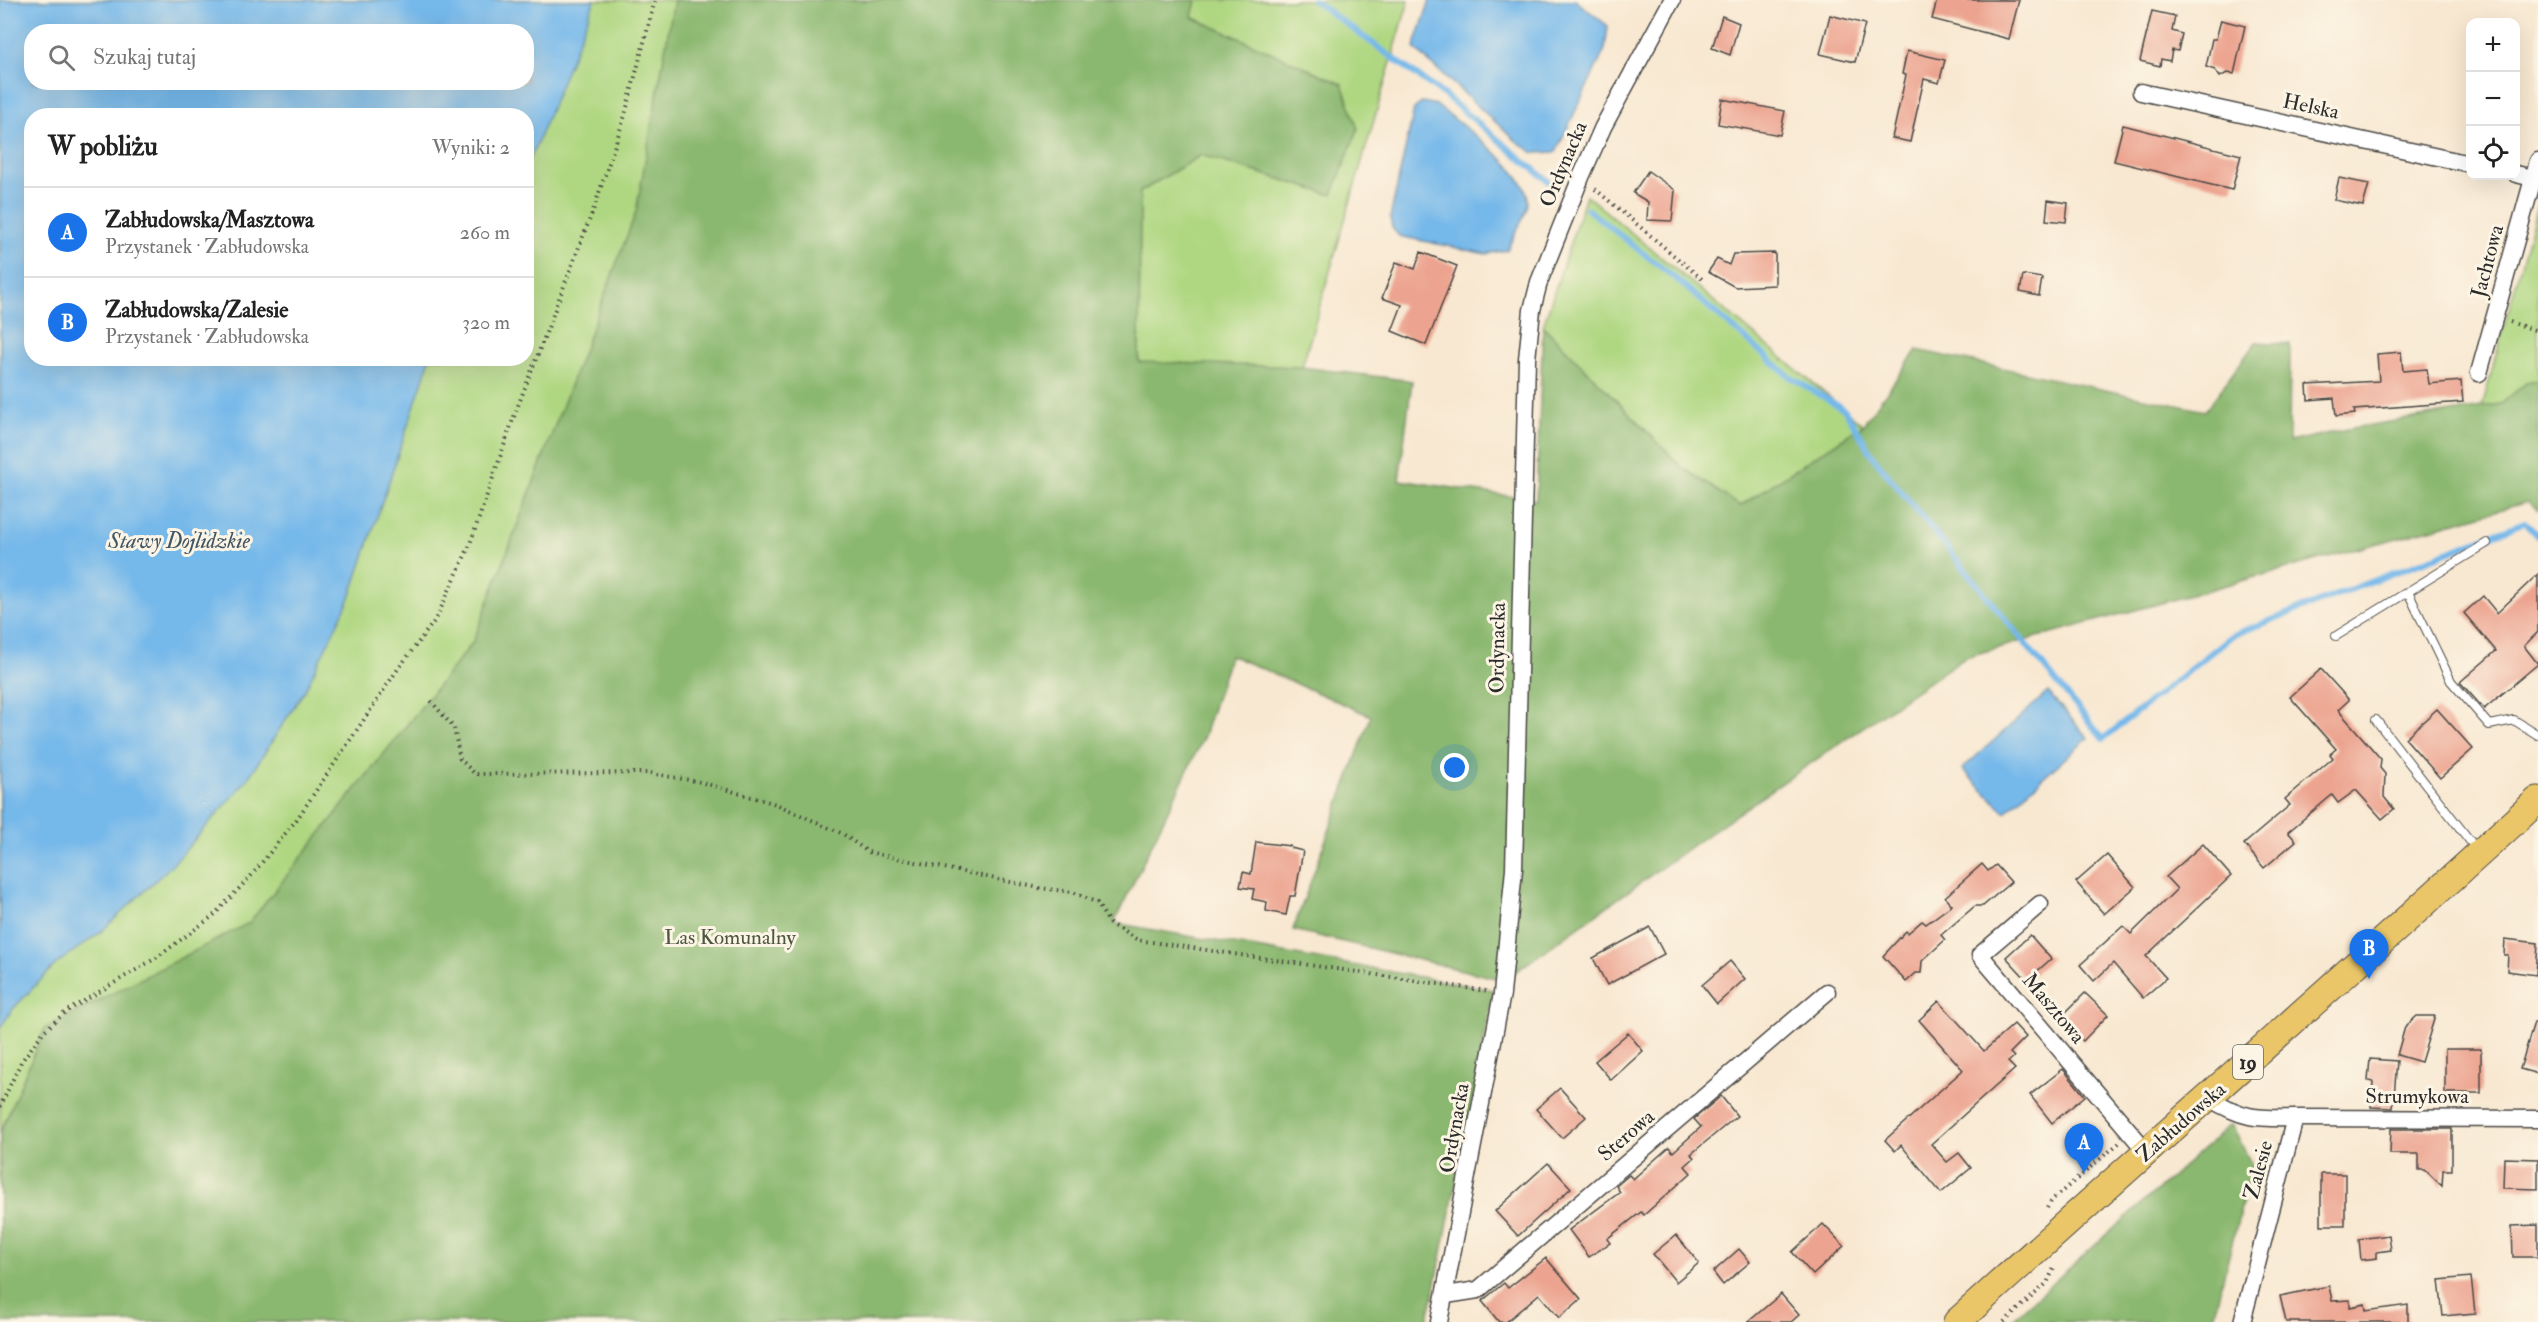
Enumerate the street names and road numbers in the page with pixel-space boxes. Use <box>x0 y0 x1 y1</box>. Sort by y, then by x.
street label: Helska <box>2280 87 2342 126</box>
street label: Ordynacka <box>1533 117 1594 211</box>
street label: Jachtowa <box>2465 221 2510 301</box>
street label: Ordynacka <box>1483 602 1512 694</box>
street label: Masztowa <box>2016 967 2091 1050</box>
road number: 19 <box>2233 1045 2263 1079</box>
street label: Zabłudowska <box>2131 1076 2232 1169</box>
street label: Ordynacka <box>1433 1081 1476 1175</box>
street label: Strumykowa <box>2365 1083 2469 1110</box>
street label: Sterowa <box>1592 1103 1661 1167</box>
street label: Zalesie <box>2238 1137 2279 1203</box>

